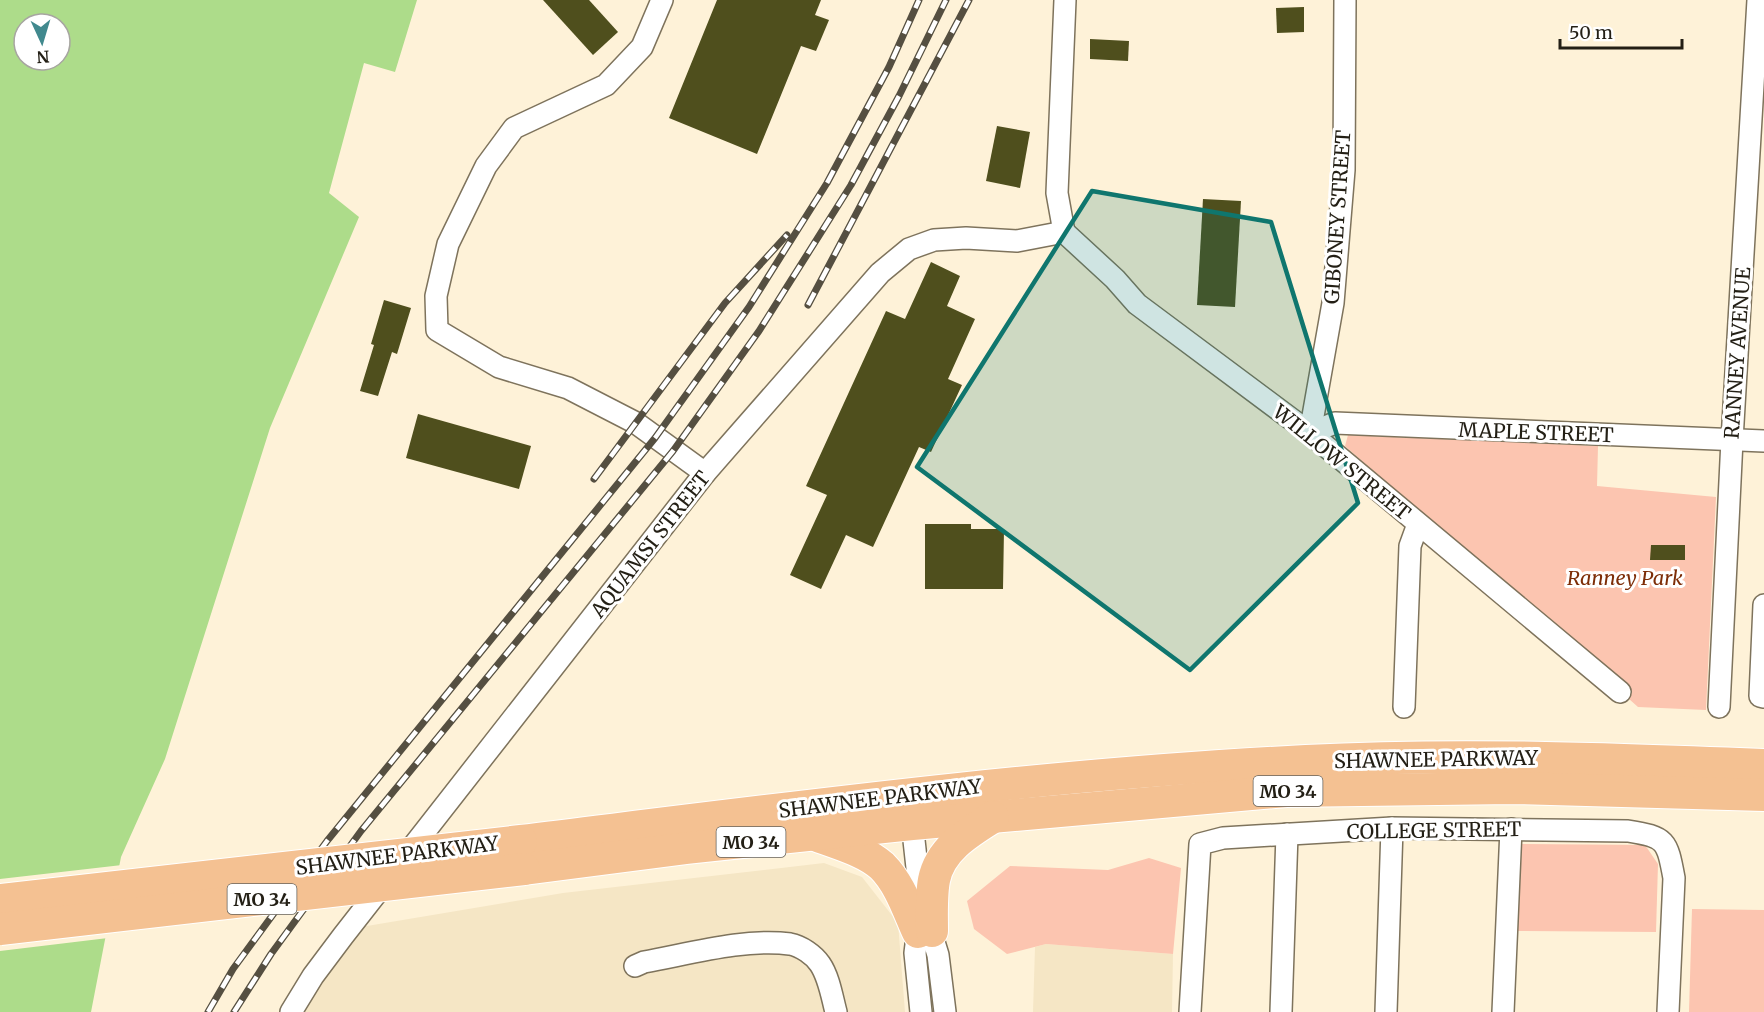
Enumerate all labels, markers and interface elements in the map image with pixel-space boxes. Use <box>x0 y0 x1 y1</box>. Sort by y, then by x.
north arrow <box>12 12 72 72</box>
scale bar <box>1560 12 1682 50</box>
text: 50 m <box>1569 21 1613 44</box>
text: N <box>36 47 50 67</box>
street label: GIBONEY STREET <box>1318 129 1356 305</box>
street label: RANNEY AVENUE <box>1719 266 1755 440</box>
street label: WILLOW STREET <box>1267 398 1416 525</box>
street label: MAPLE STREET <box>1458 417 1614 447</box>
street label: AQUAMSI STREET <box>584 466 715 623</box>
park label: Ranney Park <box>1567 565 1683 590</box>
street label: SHAWNEE PARKWAY <box>1334 745 1539 773</box>
street label: SHAWNEE PARKWAY <box>777 773 984 823</box>
road number: MO 34 <box>1254 776 1322 806</box>
street label: COLLEGE STREET <box>1346 816 1522 844</box>
road number: MO 34 <box>716 827 786 857</box>
street label: SHAWNEE PARKWAY <box>294 830 501 880</box>
road number: MO 34 <box>228 884 296 914</box>

